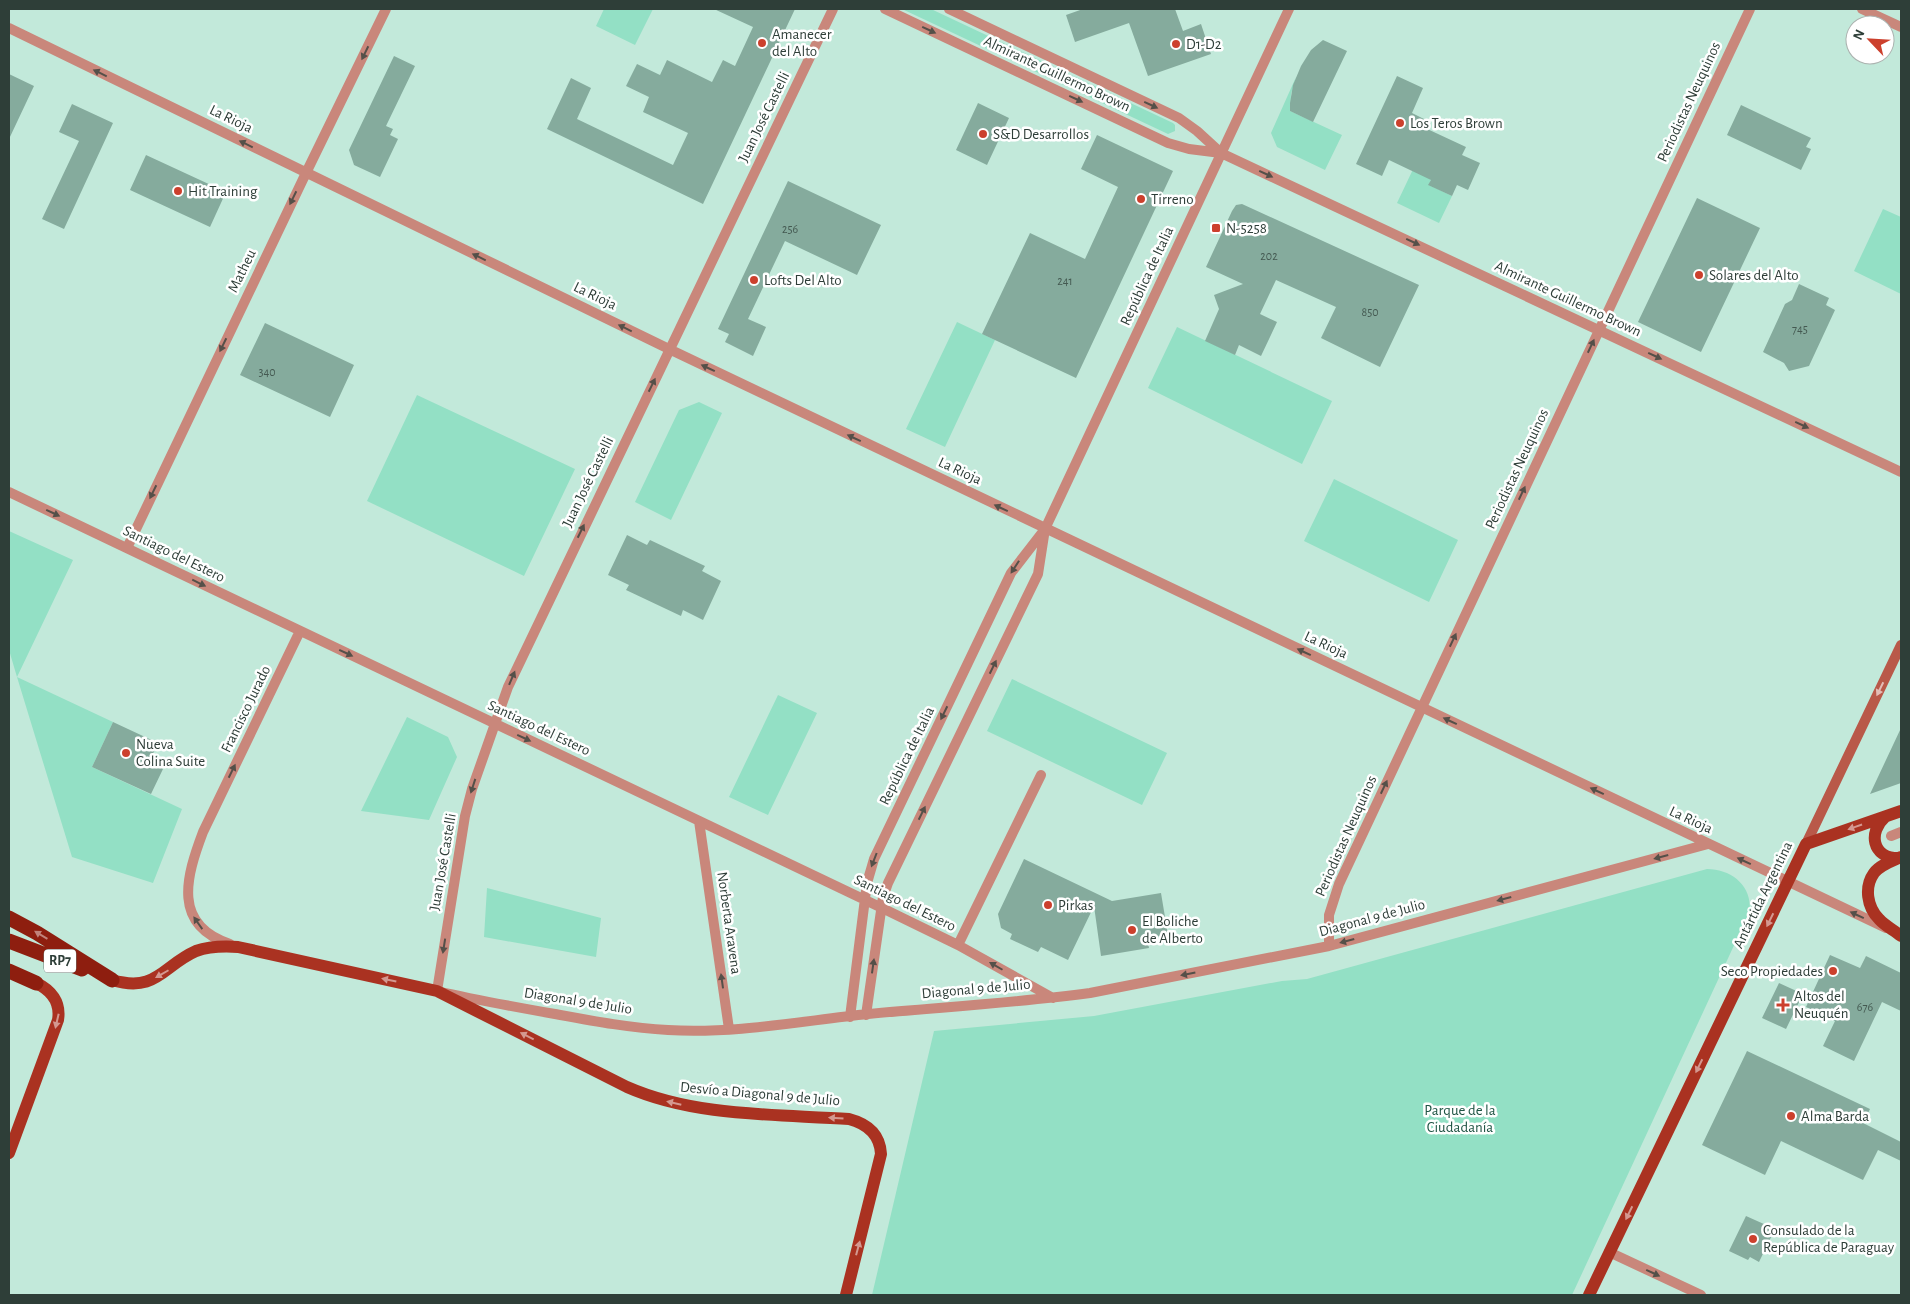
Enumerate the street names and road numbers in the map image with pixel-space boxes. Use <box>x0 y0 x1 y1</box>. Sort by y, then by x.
street label: Almirante Guillermo Brown <box>981 33 1133 115</box>
street label: Periodistas Neuquinos <box>1655 40 1723 164</box>
street label: Juan José Castelli <box>736 69 792 165</box>
street label: La Rioja <box>207 102 255 136</box>
street label: República de Italia <box>1118 224 1176 328</box>
street label: Matheu <box>225 247 259 295</box>
street label: Almirante Guillermo Brown <box>1492 258 1644 340</box>
street label: La Rioja <box>571 279 619 313</box>
street label: Periodistas Neuquinos <box>1483 407 1551 531</box>
street label: Juan José Castelli <box>560 434 616 530</box>
street label: La Rioja <box>936 455 984 488</box>
street label: Santiago del Estero <box>121 523 227 585</box>
street label: La Rioja <box>1302 629 1350 662</box>
street label: Francisco Jurado <box>219 663 273 755</box>
street label: Santiago del Estero <box>485 698 593 758</box>
street label: República de Italia <box>877 705 937 807</box>
street label: Periodistas Neuquinos <box>1313 773 1379 899</box>
street label: La Rioja <box>1667 804 1715 837</box>
street label: Juan José Castelli <box>427 812 459 912</box>
street label: Antártida Argentina <box>1731 839 1795 951</box>
street label: Norberta Aravena <box>714 871 744 975</box>
street label: Santiago del Estero <box>852 872 958 934</box>
street label: Diagonal 9 de Julio <box>1317 897 1427 939</box>
road number: RP7 <box>44 949 76 972</box>
street label: Diagonal 9 de Julio <box>921 977 1031 1001</box>
street label: Diagonal 9 de Julio <box>523 985 633 1017</box>
street label: Desvío a Diagonal 9 de Julio <box>679 1080 841 1108</box>

